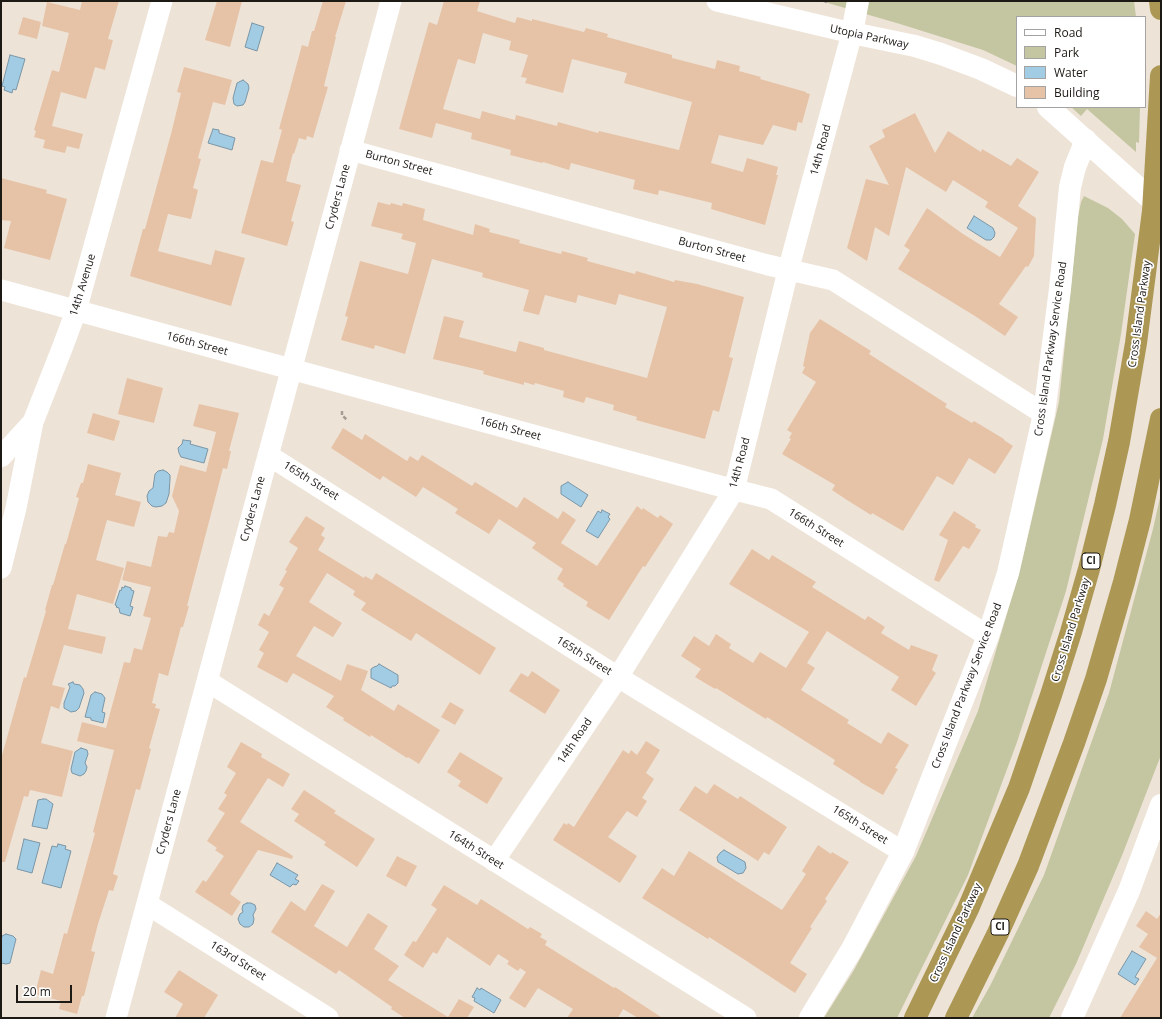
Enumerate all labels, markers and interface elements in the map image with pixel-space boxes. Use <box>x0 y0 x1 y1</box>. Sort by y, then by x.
legend <box>1016 16 1146 108</box>
street label: Utopia Parkway <box>828 22 910 52</box>
text: Road <box>1054 24 1083 41</box>
text: Park <box>1054 44 1079 61</box>
text: Water <box>1054 64 1088 81</box>
text: Building <box>1054 84 1099 101</box>
street label: 14th Road <box>808 123 834 177</box>
street label: Burton Street <box>364 148 434 178</box>
street label: Cryders Lane <box>323 163 353 231</box>
street label: Burton Street <box>677 235 747 265</box>
street label: 14th Avenue <box>67 252 99 318</box>
street label: Cross Island Parkway <box>1126 260 1154 368</box>
street label: Cross Island Parkway Service Road <box>1032 261 1070 437</box>
street label: 166th Street <box>165 329 229 359</box>
street label: 166th Street <box>478 414 542 444</box>
street label: 14th Road <box>727 436 753 490</box>
street label: 165th Street <box>281 459 341 503</box>
street label: Cryders Lane <box>238 475 268 543</box>
street label: 166th Street <box>786 506 846 550</box>
road number: CI <box>1082 553 1100 569</box>
street label: Cross Island Parkway <box>1049 576 1093 684</box>
street label: Cross Island Parkway Service Road <box>929 601 1005 771</box>
street label: 165th Street <box>554 634 614 678</box>
street label: 14th Road <box>555 716 595 766</box>
street label: Cryders Lane <box>154 788 184 856</box>
street label: 165th Street <box>830 803 890 847</box>
street label: 164th Street <box>446 828 506 872</box>
street label: Cross Island Parkway <box>927 881 985 985</box>
road number: CI <box>991 919 1009 935</box>
street label: 163rd Street <box>208 939 268 983</box>
scale bar <box>18 977 74 1003</box>
text: 20 m <box>23 983 51 1000</box>

